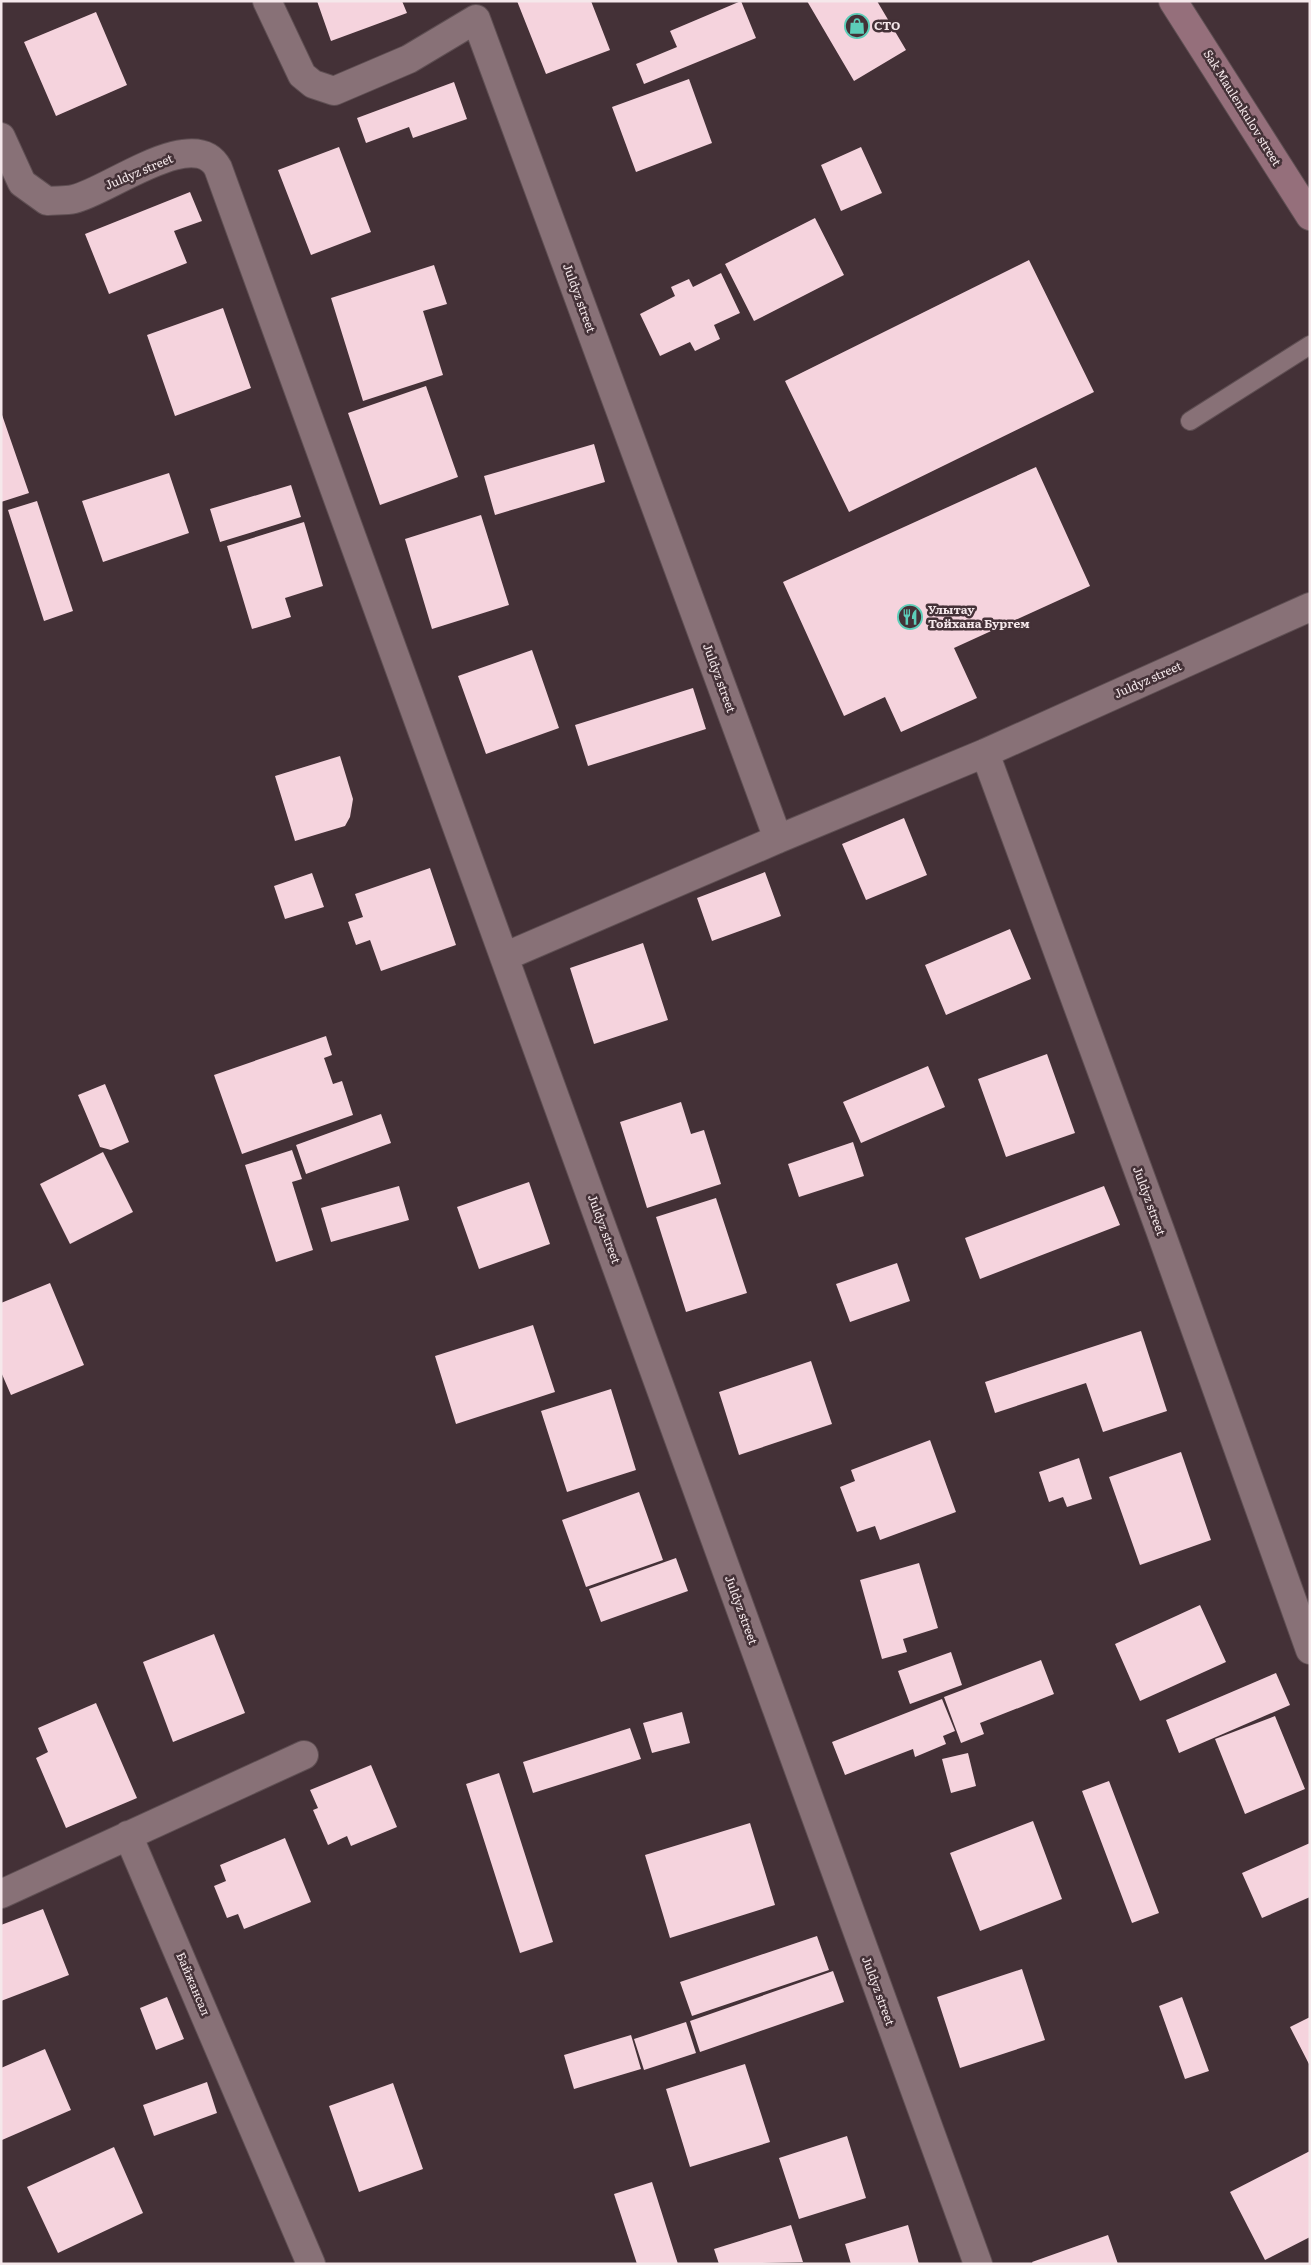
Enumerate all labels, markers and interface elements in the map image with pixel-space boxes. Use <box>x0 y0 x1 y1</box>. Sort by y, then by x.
shop icon: СТО <box>844 13 870 39</box>
place label: СТО <box>874 16 900 34</box>
street label: Sak Maulenkulov street <box>1200 46 1286 169</box>
street label: Juldyz street <box>102 149 176 194</box>
street label: Juldyz street <box>559 261 601 335</box>
place label: Улытау Тойхана Бургем <box>928 600 1030 632</box>
restaurant icon: Улытау Тойхана Бургем <box>897 604 923 630</box>
street label: Juldyz street <box>699 641 741 715</box>
street label: Juldyz street <box>1111 656 1185 702</box>
street label: Juldyz street <box>1129 1164 1171 1238</box>
street label: Juldyz street <box>584 1192 626 1266</box>
street label: Juldyz street <box>721 1573 763 1647</box>
street label: Байжансал <box>172 1949 215 2018</box>
street label: Juldyz street <box>858 1954 900 2028</box>

